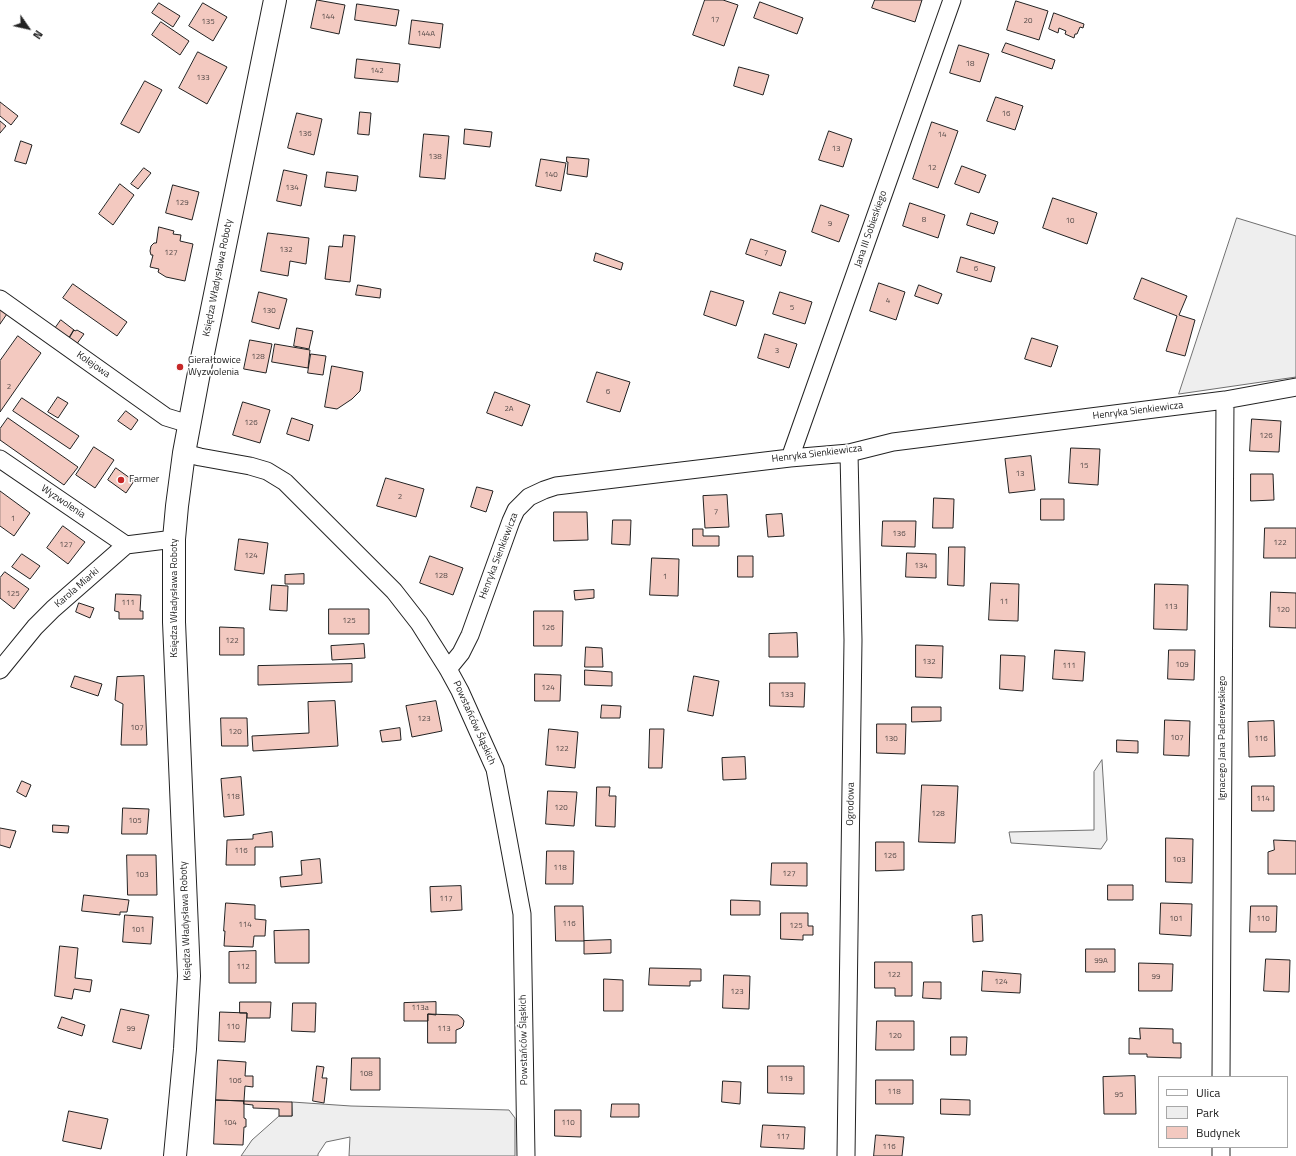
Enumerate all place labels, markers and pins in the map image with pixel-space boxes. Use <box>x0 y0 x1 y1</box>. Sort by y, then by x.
place label: Gierałtowice Wyzwolenia <box>188 355 241 378</box>
marker: Gierałtowice Wyzwolenia <box>175 362 185 372</box>
place label: Farmer <box>129 474 159 486</box>
marker: Farmer <box>116 475 126 485</box>

